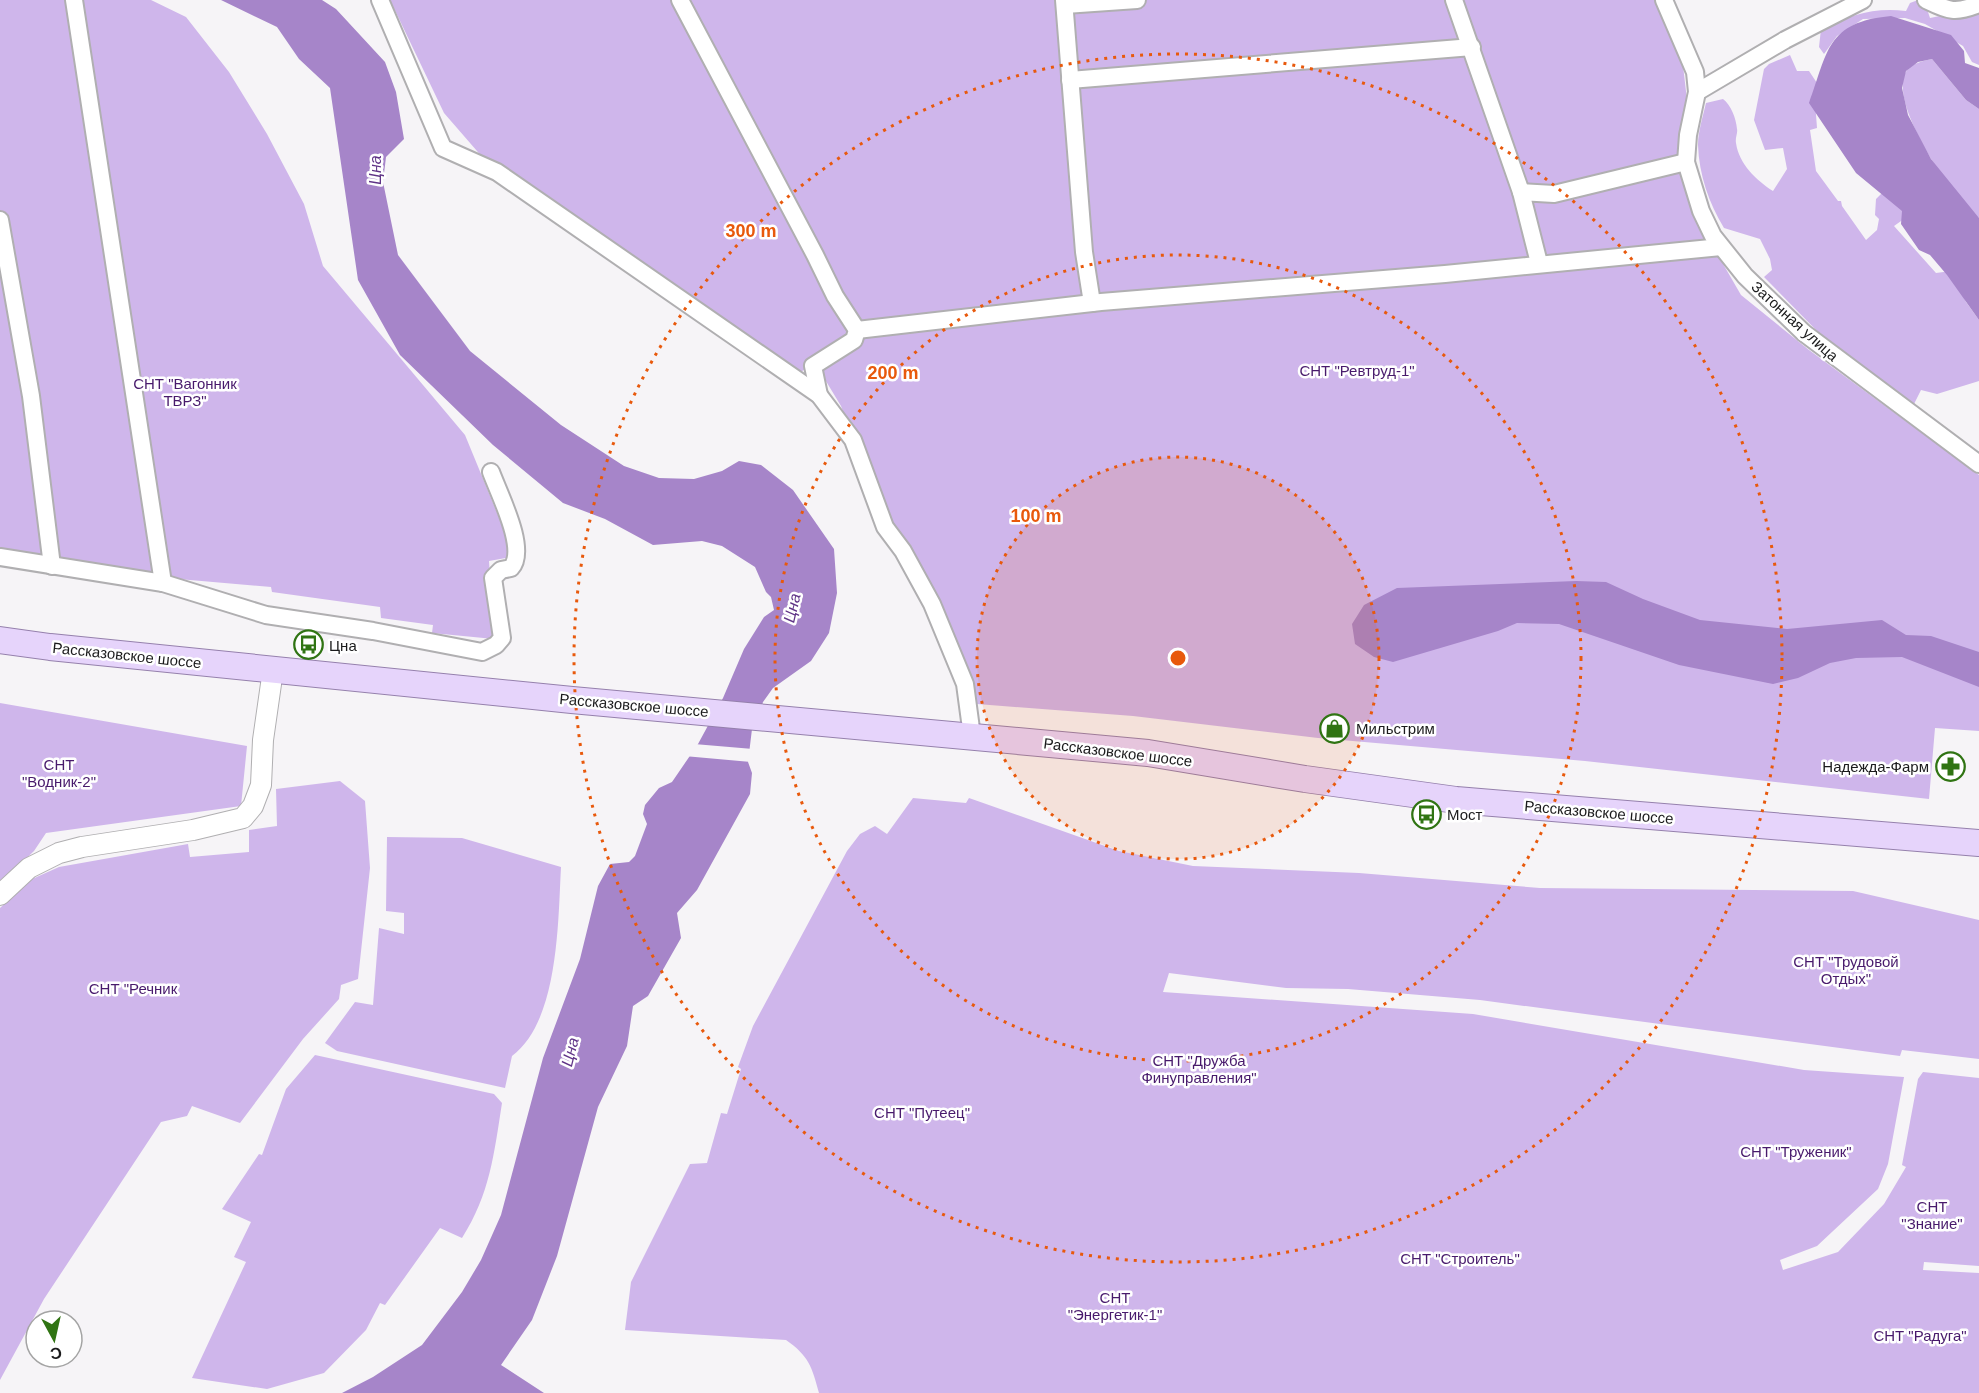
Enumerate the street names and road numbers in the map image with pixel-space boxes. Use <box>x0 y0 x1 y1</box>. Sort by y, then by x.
street label: Затонная улица <box>1748 278 1842 365</box>
street label: Рассказовское шоссе <box>52 639 202 671</box>
street label: Рассказовское шоссе <box>559 690 709 720</box>
street label: Рассказовское шоссе <box>1043 734 1193 770</box>
street label: Рассказовское шоссе <box>1524 797 1674 827</box>

